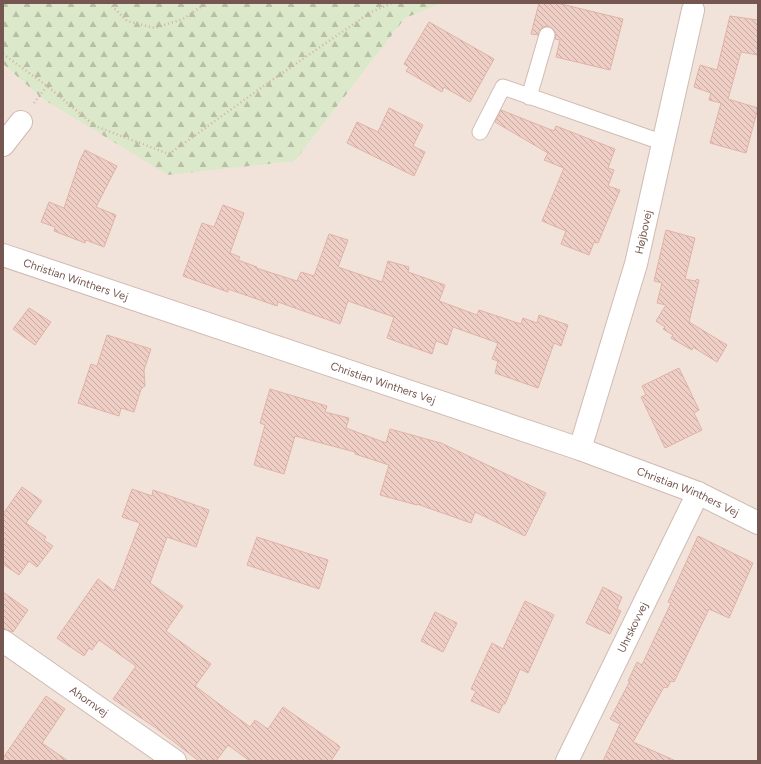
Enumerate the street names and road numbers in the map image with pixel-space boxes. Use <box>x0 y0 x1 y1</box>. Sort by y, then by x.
street label: Højbovej <box>632 209 655 256</box>
street label: Christian Winthers Vej <box>22 256 130 304</box>
street label: Christian Winthers Vej <box>329 360 437 407</box>
street label: Christian Winthers Vej <box>635 465 741 520</box>
street label: Uhrskovvej <box>615 600 651 655</box>
street label: Ahornvej <box>67 683 111 720</box>

